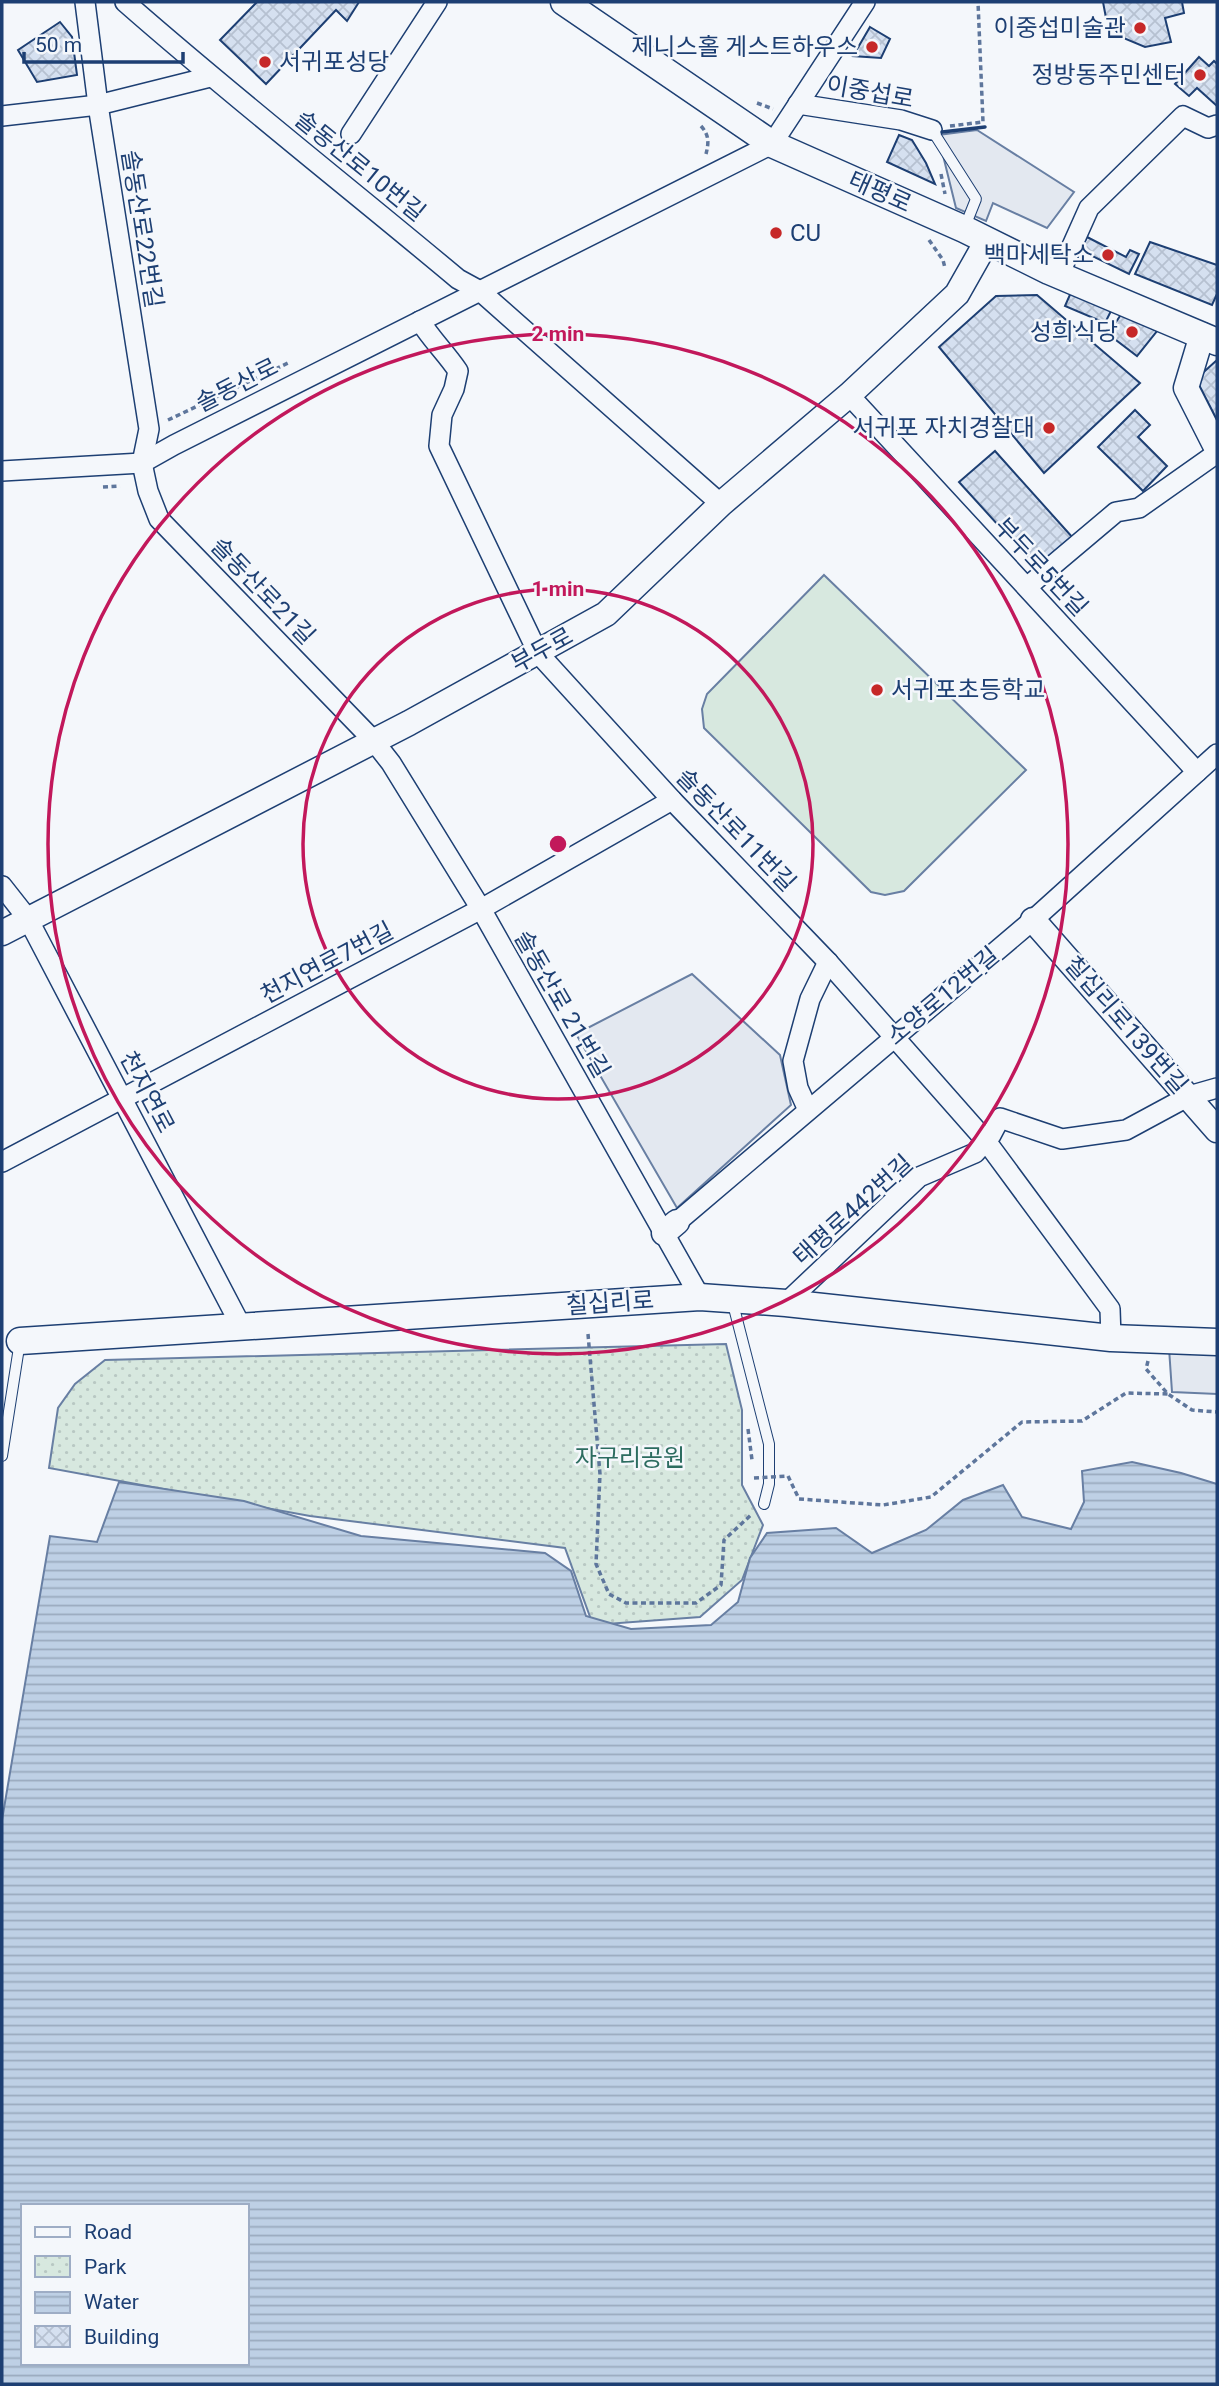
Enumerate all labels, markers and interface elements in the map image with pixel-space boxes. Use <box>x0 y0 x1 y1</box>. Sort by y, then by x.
place label: 이중섭미술관 <box>994 14 1126 42</box>
marker: 이중섭미술관 <box>1132 20 1148 36</box>
scale bar <box>24 21 184 65</box>
text: 50 m <box>35 33 82 57</box>
place label: 제니스홀 게스트하우스 <box>631 33 858 61</box>
marker: 제니스홀 게스트하우스 <box>864 39 880 55</box>
place label: 서귀포성당 <box>279 48 389 76</box>
marker: 서귀포성당 <box>257 54 273 70</box>
place label: 정방동주민센터 <box>1031 61 1186 89</box>
marker: 정방동주민센터 <box>1192 67 1208 83</box>
street label: 이중섭로 <box>824 71 916 113</box>
street label: 솔동산로10번길 <box>289 105 431 227</box>
street label: 솔동산로22번길 <box>116 148 168 310</box>
street label: 태평로 <box>844 166 916 218</box>
place label: CU <box>790 219 821 247</box>
marker: CU <box>768 225 784 241</box>
place label: 백마세탁소 <box>984 241 1094 269</box>
marker: 백마세탁소 <box>1100 247 1116 263</box>
place label: 성희식당 <box>1030 318 1118 346</box>
text: 2 min <box>532 322 584 346</box>
marker: 성희식당 <box>1124 324 1140 340</box>
street label: 솔동산로 <box>191 352 283 418</box>
place label: 서귀포 자치경찰대 <box>852 414 1035 442</box>
marker: 서귀포 자치경찰대 <box>1041 420 1057 436</box>
street label: 부두로5번길 <box>989 512 1093 622</box>
street label: 솔동산로21길 <box>205 532 321 650</box>
text: 1 min <box>532 577 584 601</box>
street label: 부두로 <box>506 622 578 678</box>
place label: 서귀포초등학교 <box>891 676 1046 704</box>
marker: 서귀포초등학교 <box>869 682 885 698</box>
street label: 솔동산로11번길 <box>671 763 801 897</box>
centre of rings <box>546 832 570 856</box>
street label: 천지연로7번길 <box>256 916 398 1010</box>
street label: 솔동산로 21번길 <box>509 925 615 1083</box>
street label: 소양로12번길 <box>881 941 1005 1051</box>
street label: 칠십리로139번길 <box>1059 951 1193 1099</box>
street label: 천지연로 <box>114 1046 180 1138</box>
street label: 태평로442번길 <box>788 1149 918 1271</box>
street label: 칠십리로 <box>565 1286 655 1320</box>
park label: 자구리공원 <box>575 1444 685 1472</box>
legend <box>21 2204 248 2365</box>
text: Road <box>84 2220 132 2244</box>
text: Park <box>84 2255 127 2279</box>
text: Water <box>84 2290 139 2314</box>
text: Building <box>84 2325 159 2349</box>

